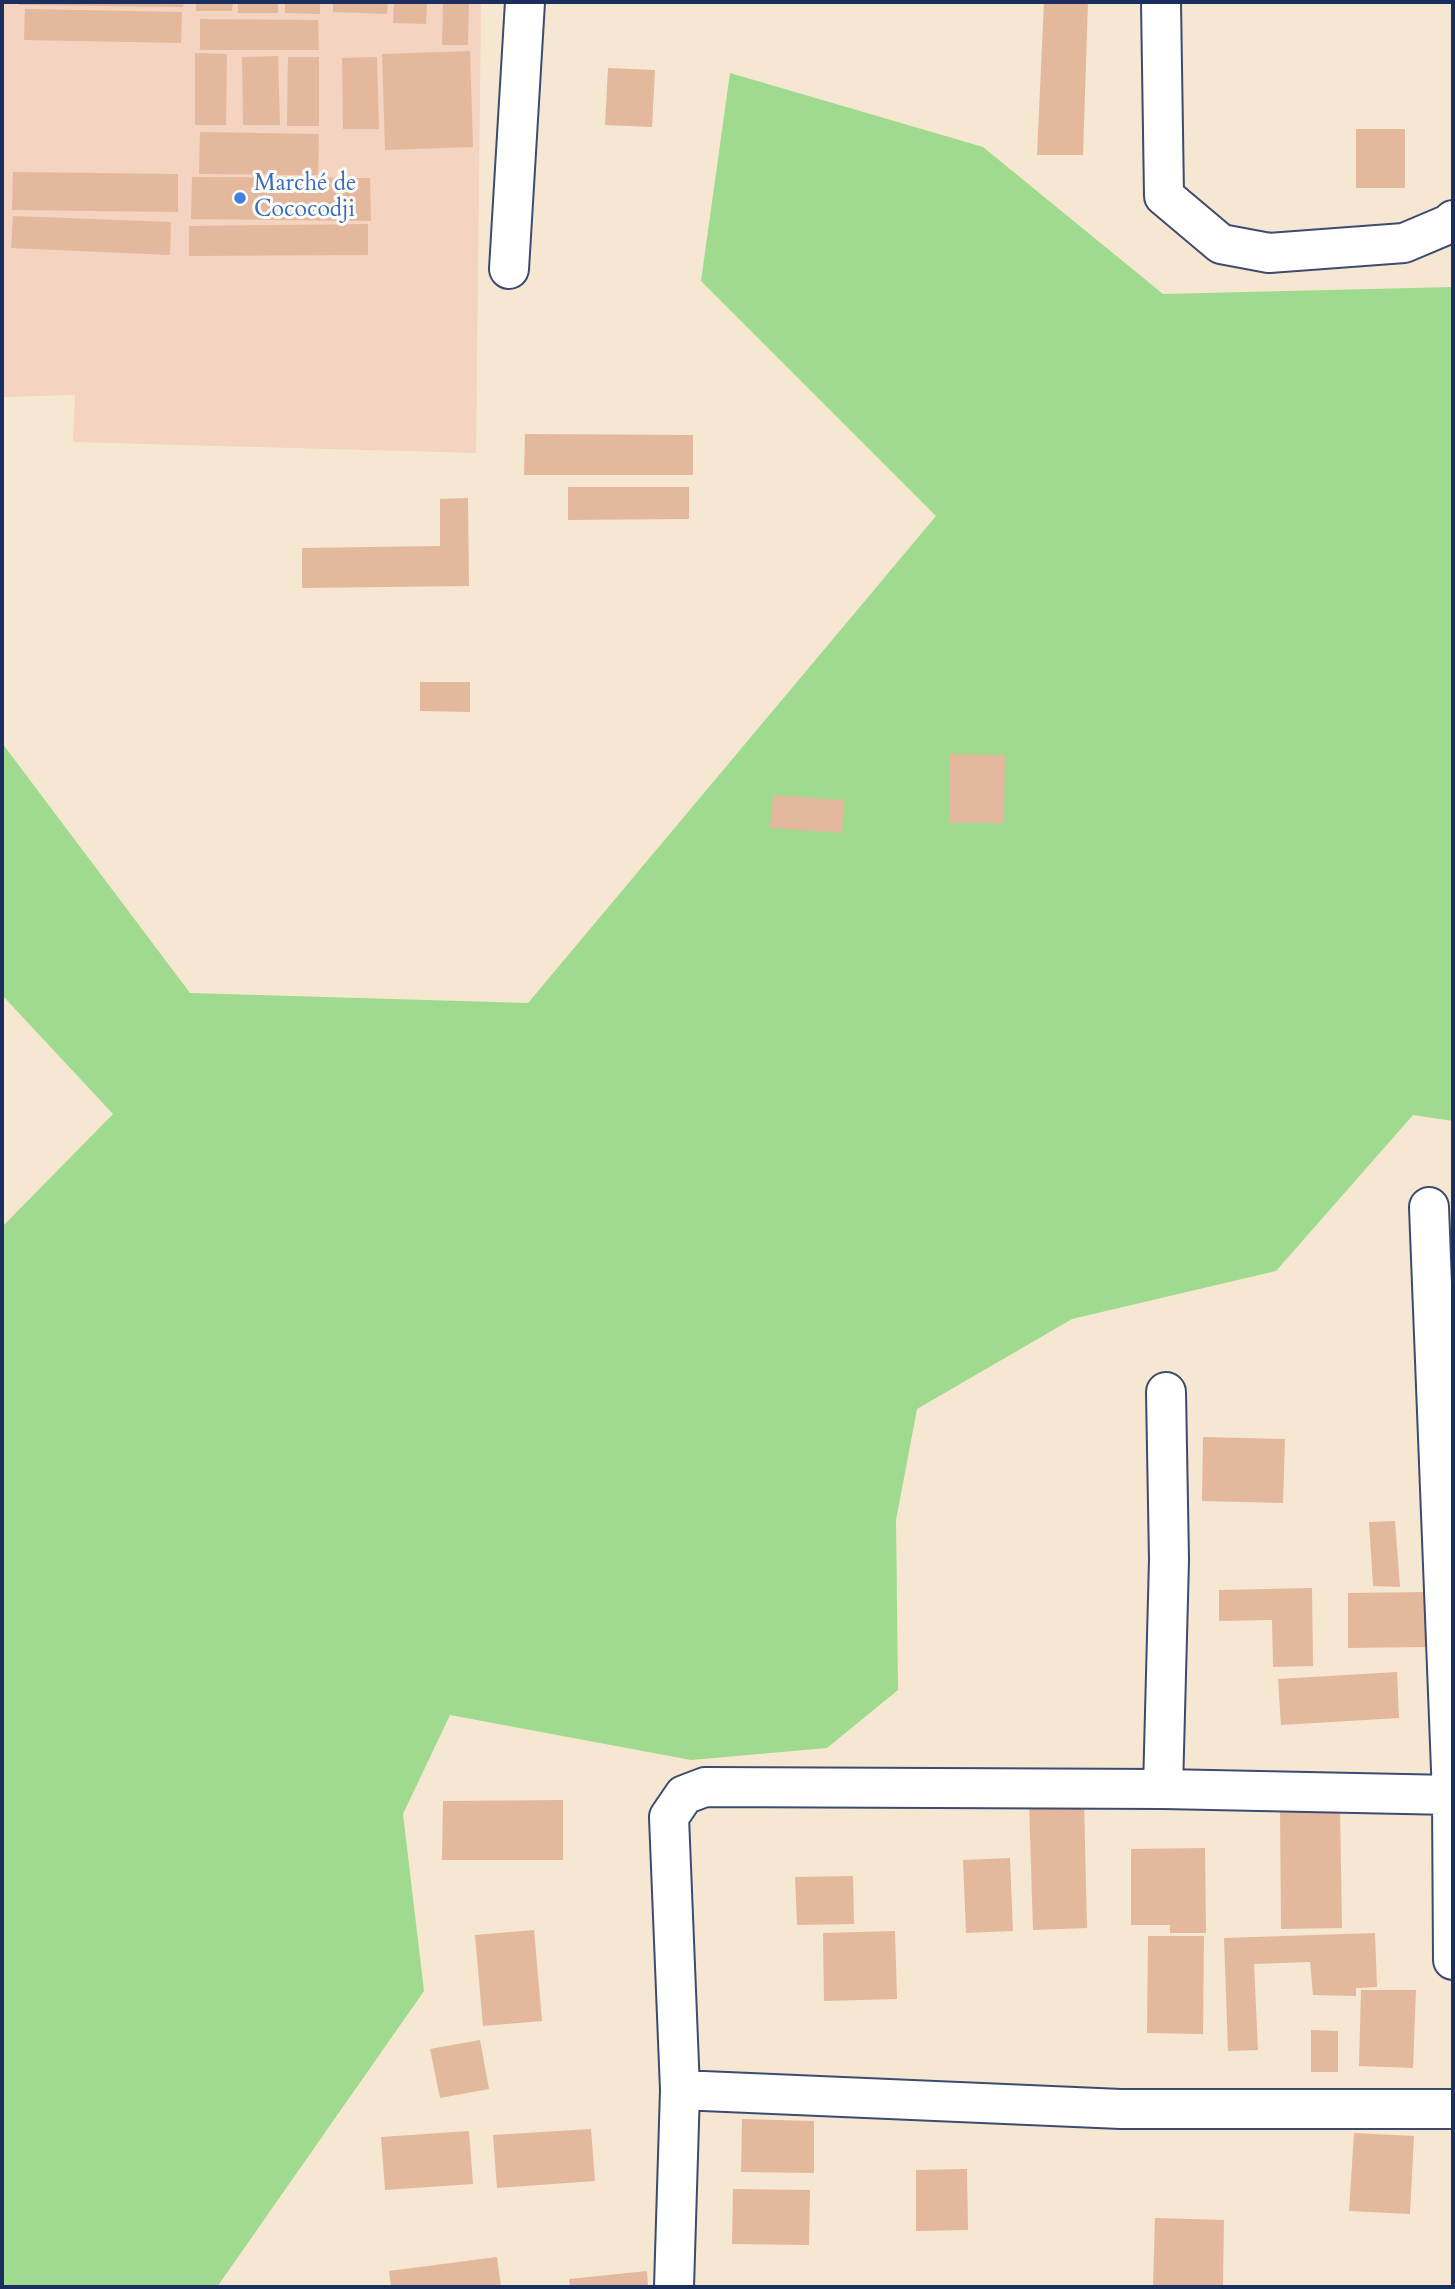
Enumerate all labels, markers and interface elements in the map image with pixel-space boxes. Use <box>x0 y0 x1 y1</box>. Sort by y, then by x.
place label: Marché de Cococodji <box>254 171 356 225</box>
marker: Marché de Cococodji <box>232 190 248 206</box>

